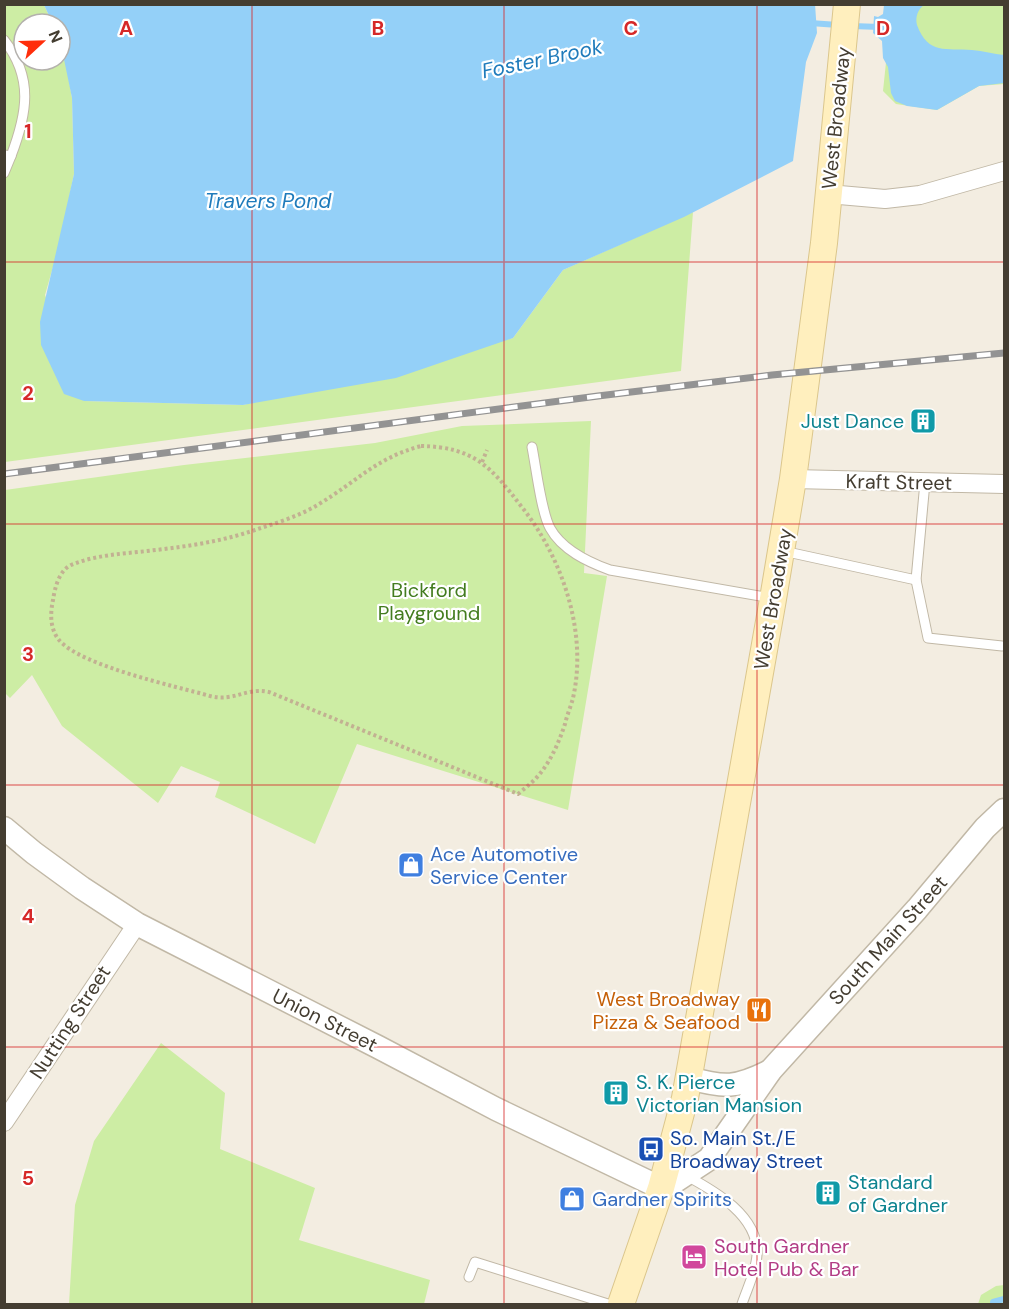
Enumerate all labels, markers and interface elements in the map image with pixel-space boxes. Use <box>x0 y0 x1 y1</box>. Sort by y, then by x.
north arrow <box>12 12 72 72</box>
text: A <box>119 15 133 41</box>
text: B <box>372 15 384 41</box>
text: C <box>624 15 638 41</box>
text: D <box>876 15 890 41</box>
text: N <box>44 27 67 46</box>
water label: Foster Brook <box>479 33 605 85</box>
street label: West Broadway <box>816 45 856 191</box>
text: 1 <box>24 118 32 144</box>
water label: Travers Pond <box>205 187 332 215</box>
text: 2 <box>22 380 34 406</box>
building icon: Just Dance <box>908 406 938 436</box>
place label: Just Dance <box>801 408 904 434</box>
street label: Kraft Street <box>845 468 953 496</box>
street label: West Broadway <box>748 526 798 672</box>
park label: Bickford Playground <box>378 577 480 626</box>
text: 3 <box>22 641 34 667</box>
place label: Ace Automotive Service Center <box>430 841 578 890</box>
shop icon: Ace Automotive Service Center <box>396 850 426 880</box>
street label: South Main Street <box>823 870 953 1010</box>
text: 4 <box>22 903 35 929</box>
street label: Nutting Street <box>24 960 116 1084</box>
street label: Union Street <box>268 982 382 1058</box>
place label: West Broadway Pizza & Seafood <box>593 986 740 1035</box>
restaurant icon: West Broadway Pizza & Seafood <box>744 995 774 1025</box>
place label: S. K. Pierce Victorian Mansion <box>636 1069 802 1118</box>
building icon: S. K. Pierce Victorian Mansion <box>601 1078 631 1108</box>
place label: So. Main St./E Broadway Street <box>670 1125 823 1174</box>
bus stop icon: So. Main St./E Broadway Street <box>636 1134 666 1164</box>
text: 5 <box>22 1165 34 1191</box>
place label: Standard of Gardner <box>848 1169 948 1218</box>
building icon: Standard of Gardner <box>813 1178 843 1208</box>
shop icon: Gardner Spirits <box>557 1184 587 1214</box>
place label: Gardner Spirits <box>592 1186 732 1212</box>
place label: South Gardner Hotel Pub & Bar <box>714 1233 859 1282</box>
hotel icon: South Gardner Hotel Pub & Bar <box>679 1242 709 1272</box>

